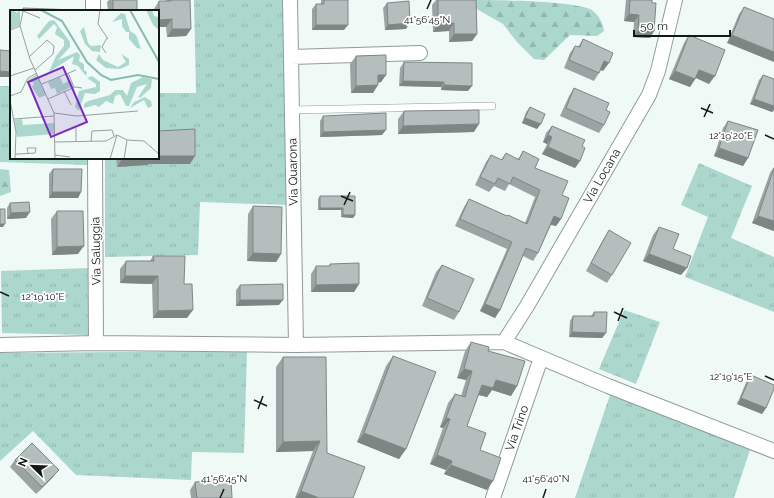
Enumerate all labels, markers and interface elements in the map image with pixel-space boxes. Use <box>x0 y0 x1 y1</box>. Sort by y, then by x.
inset map <box>10 10 159 159</box>
scale bar <box>634 12 730 38</box>
text: 41°56'45"N <box>404 14 450 25</box>
text: 50 m <box>640 19 668 33</box>
text: 12°19'20"E <box>709 130 753 141</box>
street label: Via Quarona <box>285 138 301 206</box>
street label: Via Locana <box>581 146 623 206</box>
street label: Via Saluggia <box>88 217 104 285</box>
text: 12°19'10"E <box>21 291 65 302</box>
text: 12°19'15"E <box>710 371 752 382</box>
street label: Via Trino <box>503 403 531 453</box>
north arrow <box>12 446 52 486</box>
text: N <box>16 456 31 469</box>
text: 41°56'45"N <box>201 473 247 484</box>
text: 41°56'40"N <box>523 473 569 484</box>

